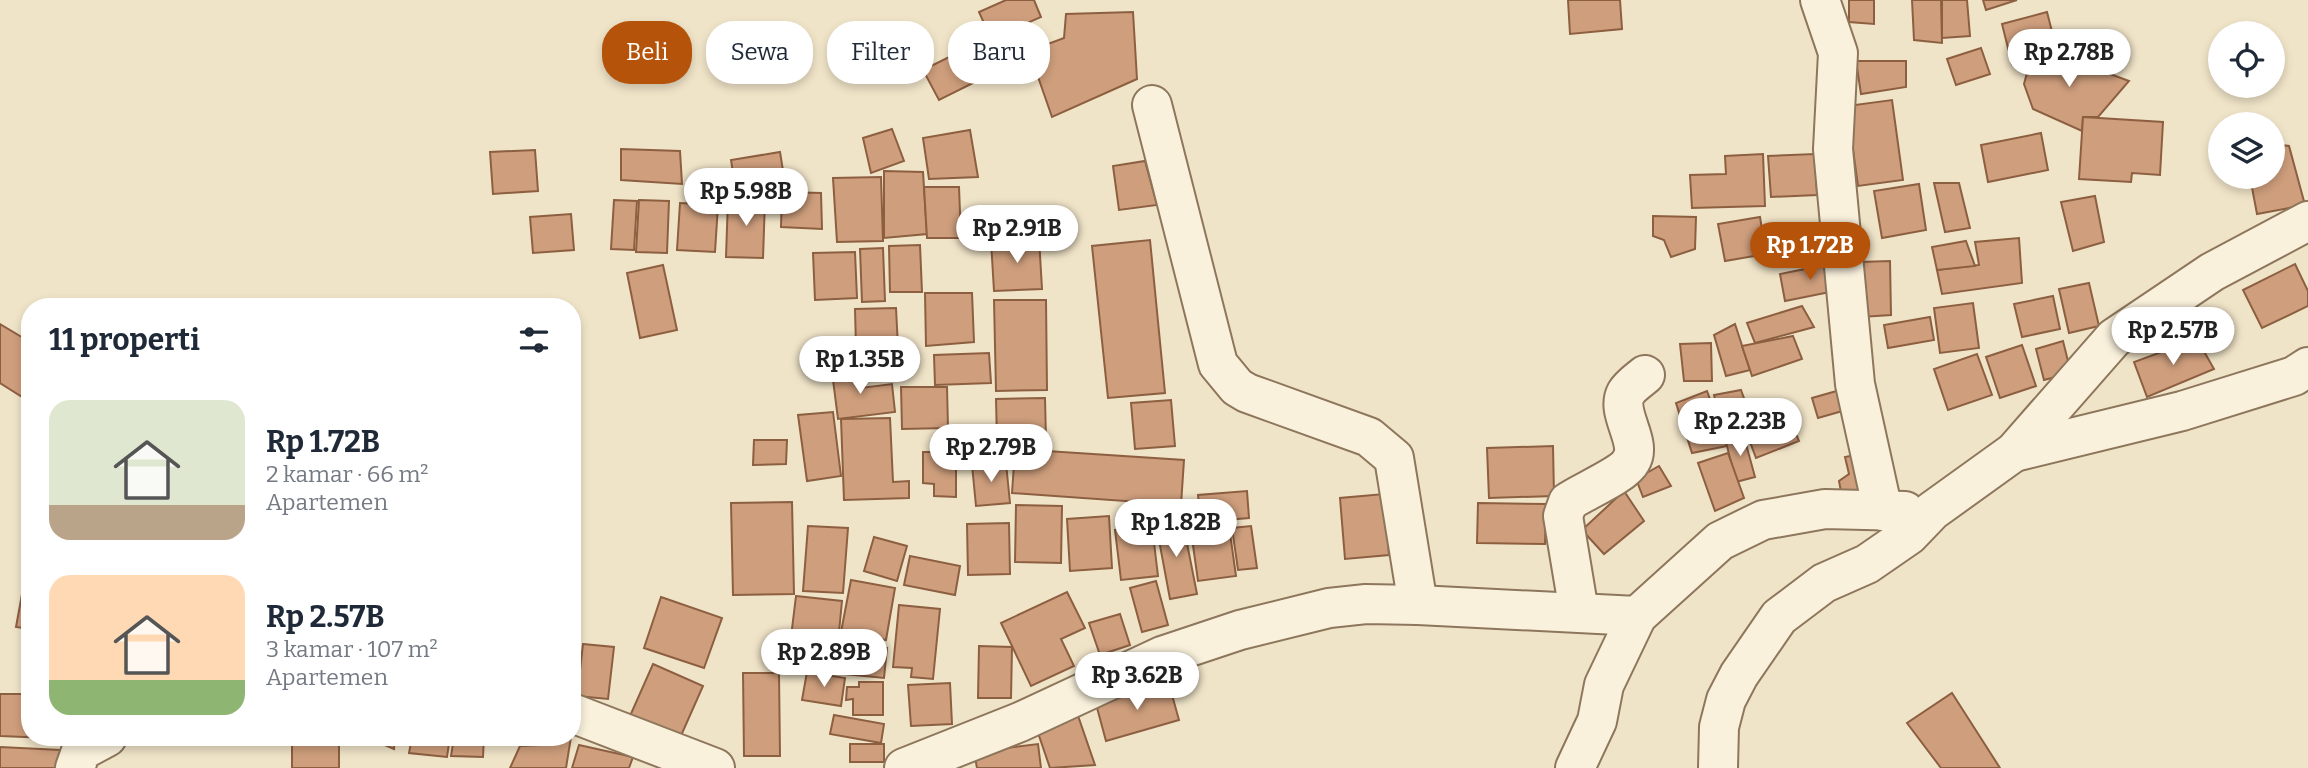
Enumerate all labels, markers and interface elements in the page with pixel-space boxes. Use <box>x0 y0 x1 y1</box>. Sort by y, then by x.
chip: Beli <box>602 21 692 84</box>
chip: Sewa <box>706 21 813 84</box>
chip: Filter <box>827 21 934 84</box>
chip: Baru <box>948 21 1050 84</box>
map controls <box>2208 21 2285 189</box>
button: locate <box>2208 21 2285 98</box>
pin: Rp 2.78B <box>1997 29 2141 89</box>
text: Rp 2.78B <box>2024 38 2114 66</box>
button: layers <box>2208 112 2285 189</box>
pin: Rp 5.98B <box>674 168 818 228</box>
text: Rp 5.98B <box>700 177 792 205</box>
pin: Rp 2.91B <box>945 205 1089 265</box>
text: Rp 2.91B <box>972 214 1062 242</box>
pin: Rp 1.72B <box>1738 222 1882 282</box>
text: Rp 1.72B <box>1766 231 1854 259</box>
pin: Rp 2.57B <box>2101 308 2245 367</box>
text: Rp 2.57B <box>2128 316 2219 344</box>
icon: filters <box>515 321 553 359</box>
text: 11 properti <box>49 322 200 358</box>
pin: Rp 1.35B <box>788 336 932 396</box>
text: Rp 1.35B <box>815 345 905 373</box>
pin: Rp 2.23B <box>1668 398 1812 458</box>
text: Rp 2.23B <box>1694 407 1786 435</box>
text: Rp 1.72B <box>266 424 380 460</box>
pin: Rp 2.79B <box>919 424 1063 484</box>
icon: home <box>105 428 189 512</box>
text: Rp 2.79B <box>946 433 1036 461</box>
text: 2 kamar · 66 m² <box>266 460 429 488</box>
text: Apartemen <box>266 488 388 516</box>
pin: Rp 1.82B <box>1104 500 1248 559</box>
text: Rp 1.82B <box>1131 508 1221 536</box>
text: Rp 2.57B <box>266 599 385 635</box>
icon: home <box>105 603 189 687</box>
pin: Rp 2.89B <box>752 630 896 689</box>
text: 3 kamar · 107 m² <box>266 635 438 663</box>
text: Rp 2.89B <box>777 638 871 666</box>
pin: Rp 3.62B <box>1065 652 1209 712</box>
text: Rp 3.62B <box>1091 661 1183 689</box>
text: Apartemen <box>266 663 388 691</box>

